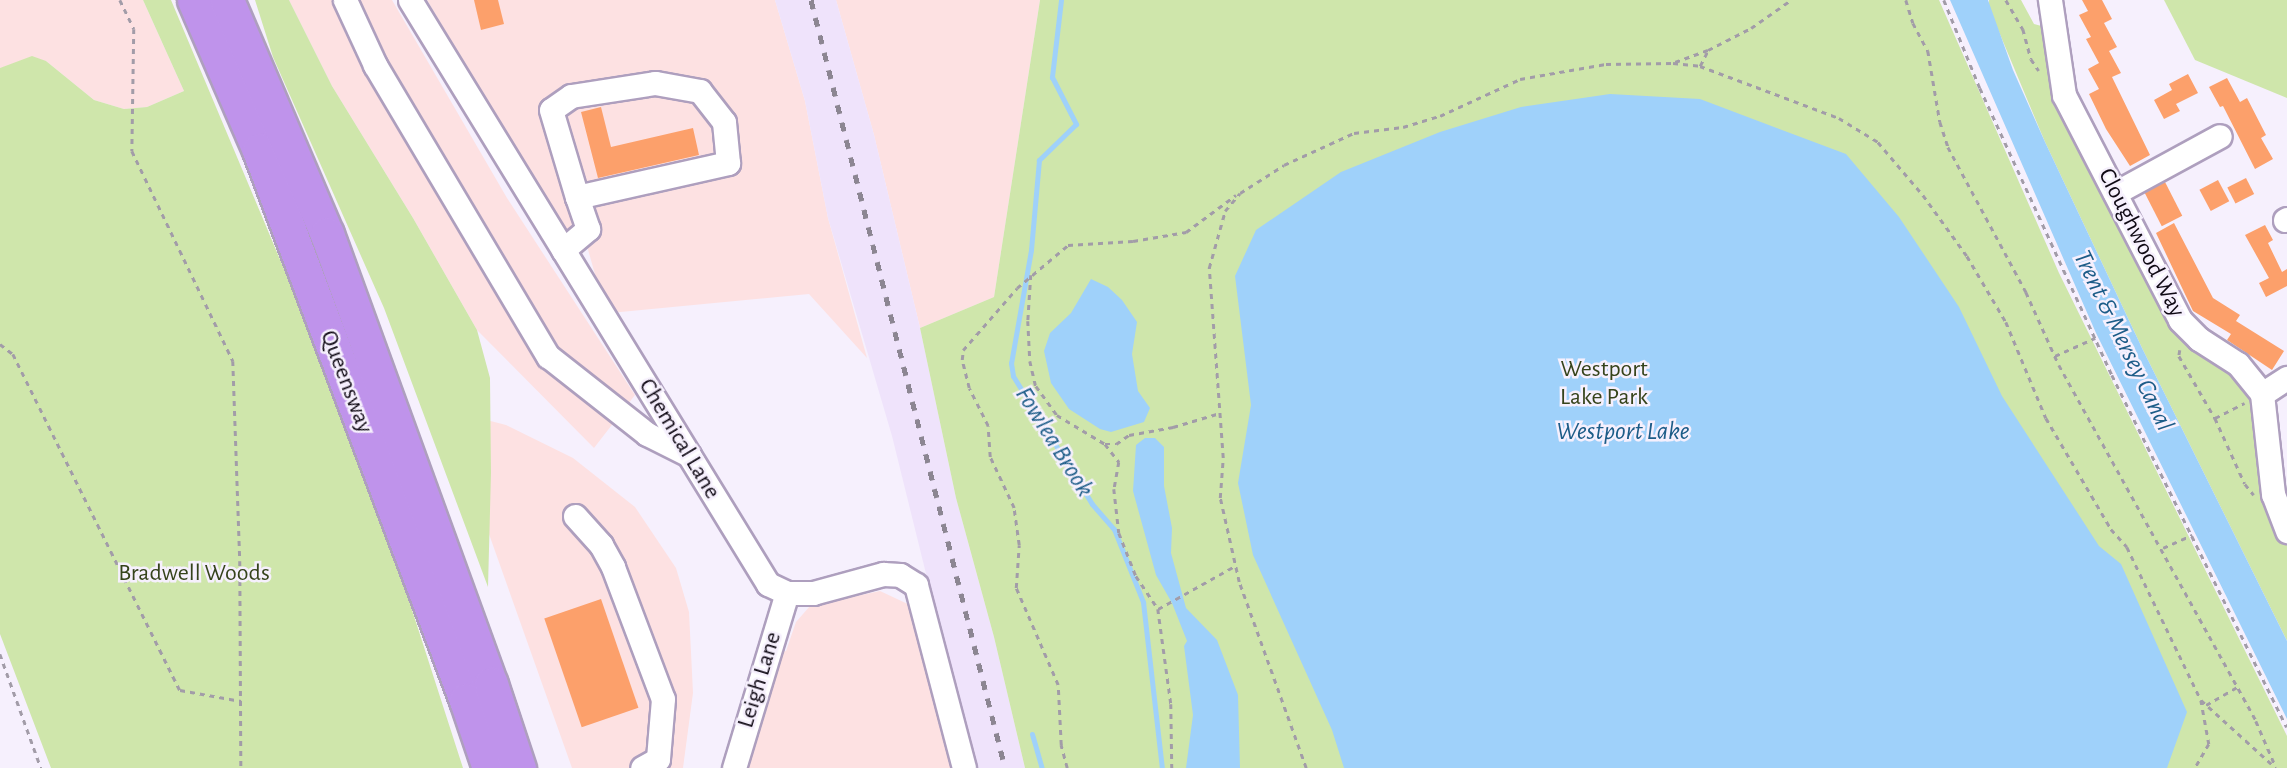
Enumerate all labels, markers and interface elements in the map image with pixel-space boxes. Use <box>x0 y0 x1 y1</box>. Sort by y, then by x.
street label: Cloughwood Way <box>2091 164 2191 322</box>
water label: Trent & Mersey Canal <box>2066 245 2180 437</box>
street label: Queensway <box>313 327 379 437</box>
park label: Westport Lake Park <box>1560 356 1648 412</box>
street label: Chemical Lane <box>632 374 726 504</box>
water label: Fowlea Brook <box>1008 381 1100 503</box>
water label: Westport Lake <box>1556 416 1690 448</box>
park label: Bradwell Woods <box>118 560 270 588</box>
street label: Leigh Lane <box>732 628 788 732</box>

